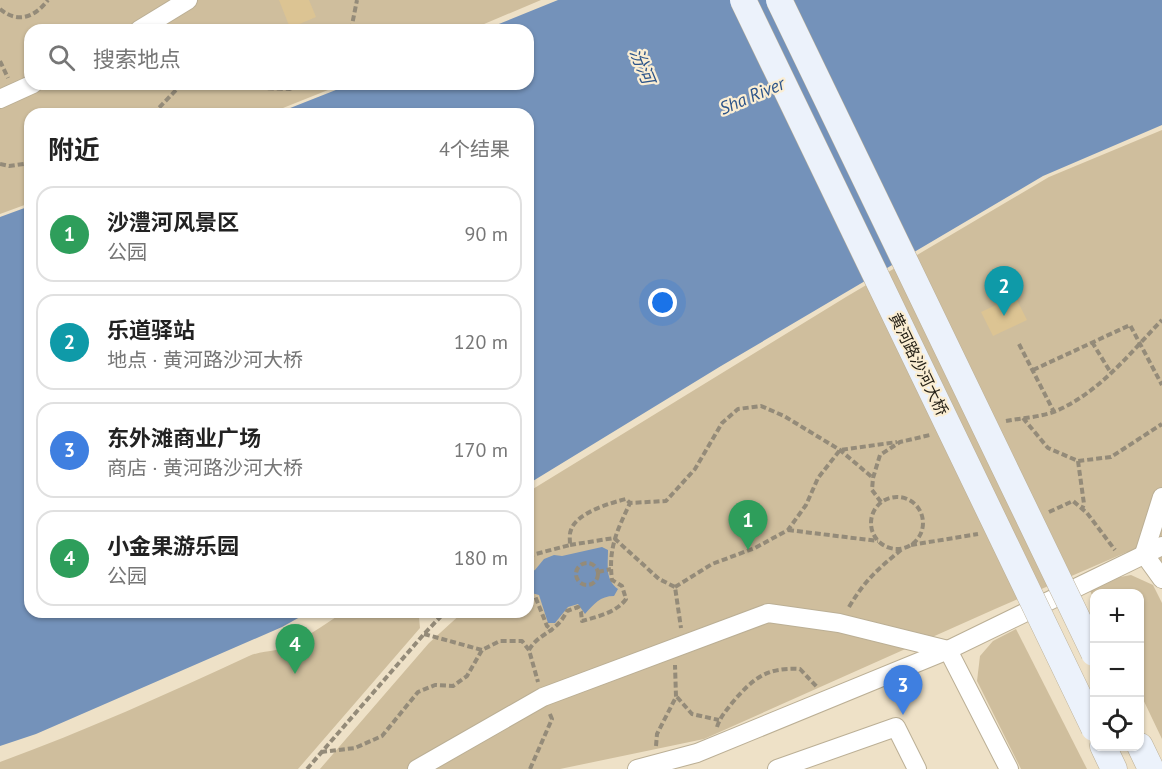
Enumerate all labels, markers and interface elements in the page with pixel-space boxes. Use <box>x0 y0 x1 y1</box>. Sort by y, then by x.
search box <box>24 24 534 90</box>
icon: search <box>45 41 78 74</box>
text: 搜索地点 <box>93 45 181 73</box>
water label: 汾河 <box>625 45 661 90</box>
water label: Sha River <box>716 71 789 120</box>
text: 附近 <box>48 133 100 166</box>
text: 4个结果 <box>439 136 510 162</box>
text: 沙澧河风景区 <box>107 208 239 236</box>
text: 1 <box>64 221 75 247</box>
text: 90 m <box>465 221 508 247</box>
text: 公园 <box>107 239 147 265</box>
pin: 2 <box>984 266 1024 316</box>
your location <box>648 288 677 317</box>
street label: 黄河路沙河大桥 <box>885 309 953 419</box>
text: 乐道驿站 <box>107 316 195 344</box>
text: 2 <box>64 329 75 355</box>
text: 120 m <box>454 329 508 355</box>
text: 地点 · 黄河路沙河大桥 <box>107 347 303 373</box>
text: 东外滩商业广场 <box>107 424 261 452</box>
text: 3 <box>64 437 75 463</box>
text: 170 m <box>454 437 508 463</box>
text: 商店 · 黄河路沙河大桥 <box>107 455 303 481</box>
pin: 1 <box>728 500 768 550</box>
text: 小金果游乐园 <box>107 532 239 560</box>
text: 4 <box>64 545 75 571</box>
text: 180 m <box>454 545 508 571</box>
text: 公园 <box>107 563 147 589</box>
map controls <box>1090 589 1144 751</box>
button: + <box>1090 589 1144 643</box>
pin: 4 <box>276 624 314 674</box>
button: − <box>1090 643 1144 697</box>
pin: 3 <box>884 666 922 715</box>
button: locate <box>1090 697 1144 751</box>

